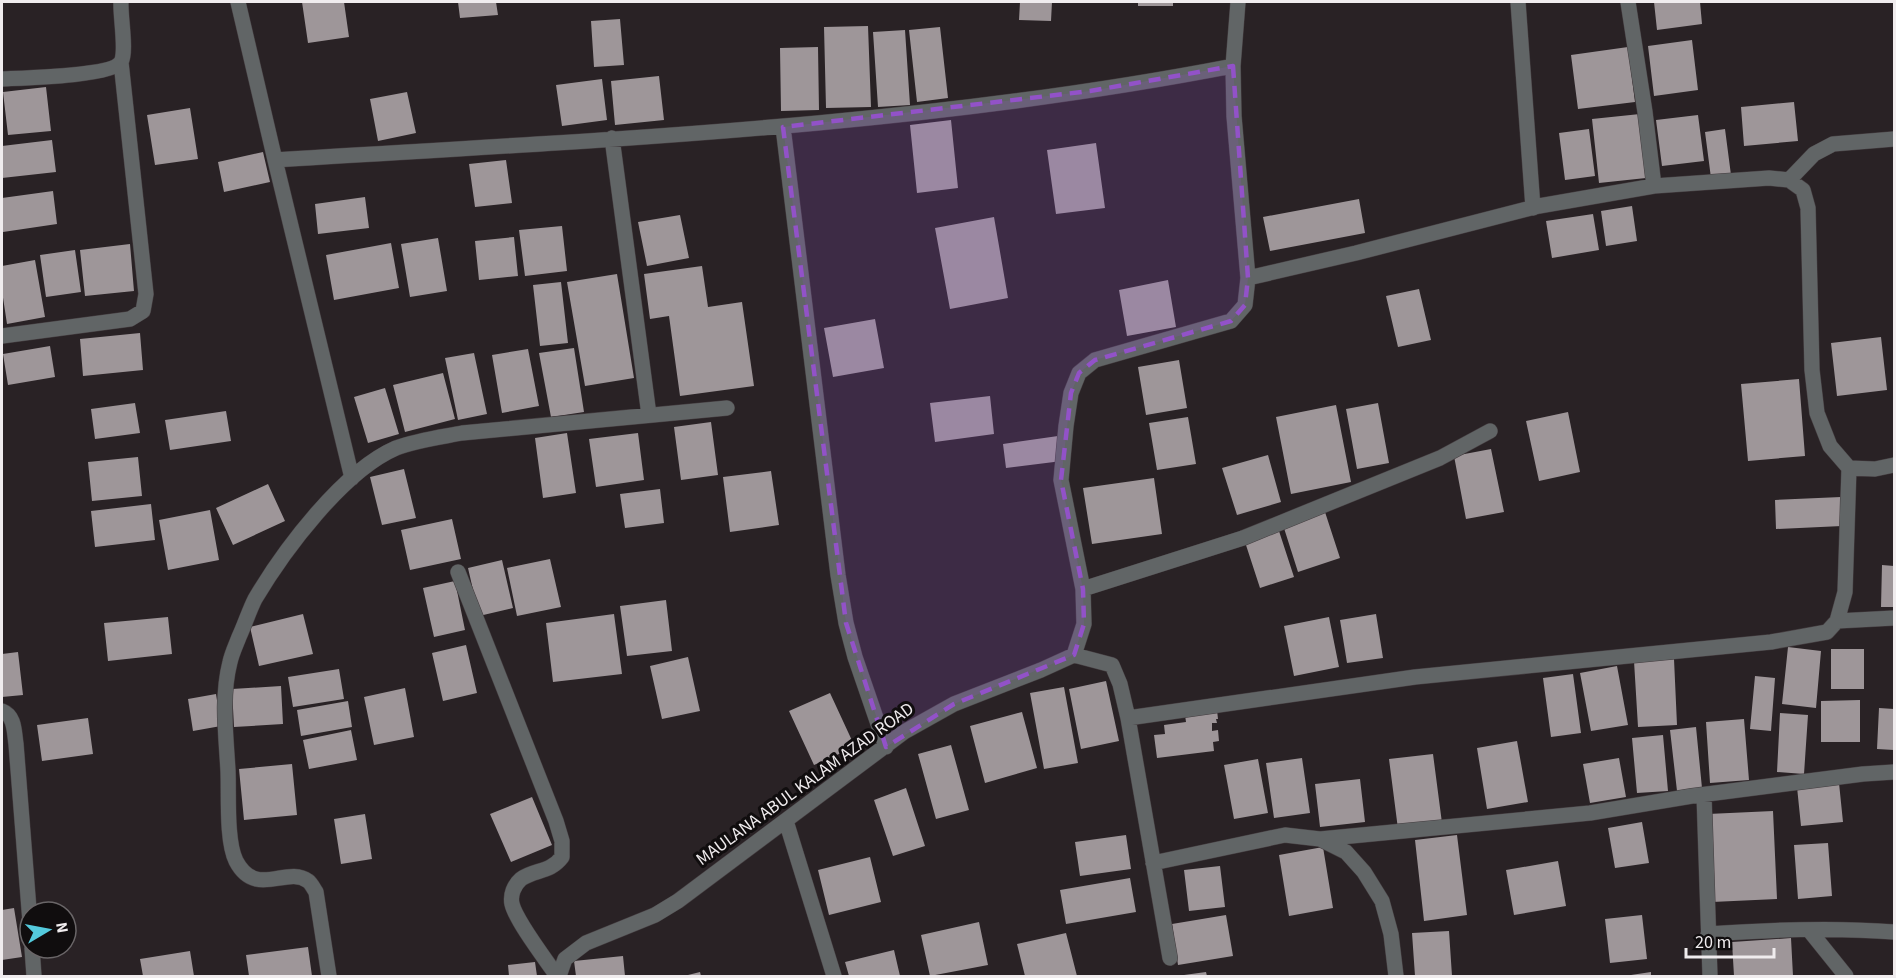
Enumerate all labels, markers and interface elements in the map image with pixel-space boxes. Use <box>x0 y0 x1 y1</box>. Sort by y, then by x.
street label: MAULANA ABUL KALAM AZAD ROAD <box>691 696 919 872</box>
north arrow <box>18 900 78 960</box>
text: N <box>50 920 74 935</box>
scale bar <box>1686 921 1774 959</box>
text: 20 m <box>1695 930 1731 955</box>

